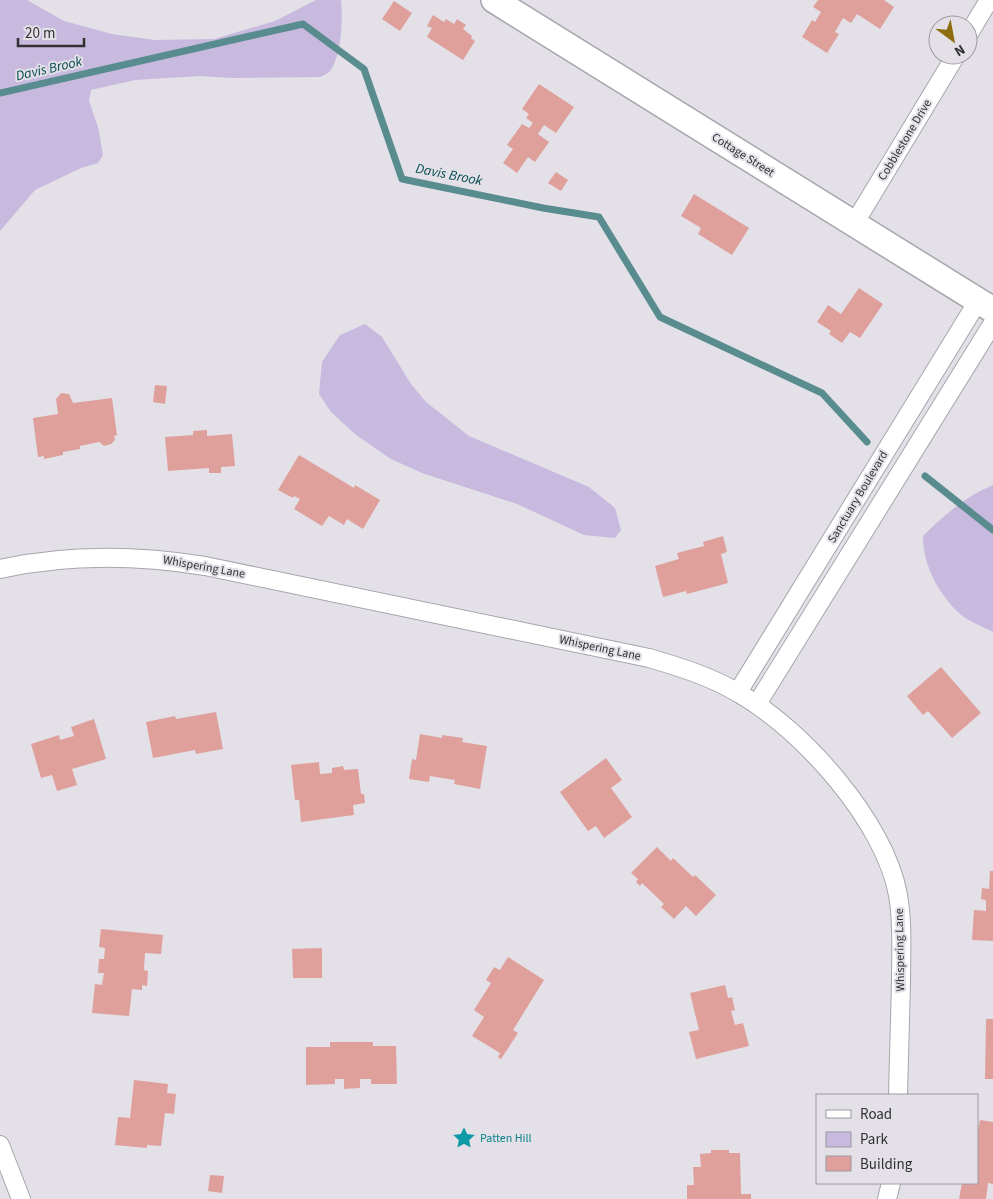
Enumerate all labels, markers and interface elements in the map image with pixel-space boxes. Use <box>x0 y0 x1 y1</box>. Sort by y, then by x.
scale bar <box>18 15 84 47</box>
north arrow <box>928 15 978 65</box>
text: 20 m <box>25 23 55 44</box>
text: N <box>950 39 969 61</box>
water label: Davis Brook <box>14 52 84 86</box>
street label: Cobblestone Drive <box>874 96 936 184</box>
street label: Cottage Street <box>708 129 778 181</box>
water label: Davis Brook <box>414 159 484 191</box>
street label: Sanctuary Boulevard <box>824 448 892 546</box>
street label: Whispering Lane <box>162 551 246 583</box>
street label: Whispering Lane <box>558 631 642 665</box>
street label: Whispering Lane <box>891 908 909 992</box>
legend <box>816 1094 978 1184</box>
text: Road <box>860 1104 892 1125</box>
place icon: Patten Hill <box>451 1125 477 1151</box>
text: Park <box>860 1129 889 1150</box>
place label: Patten Hill <box>480 1130 532 1147</box>
text: Building <box>860 1154 913 1175</box>

